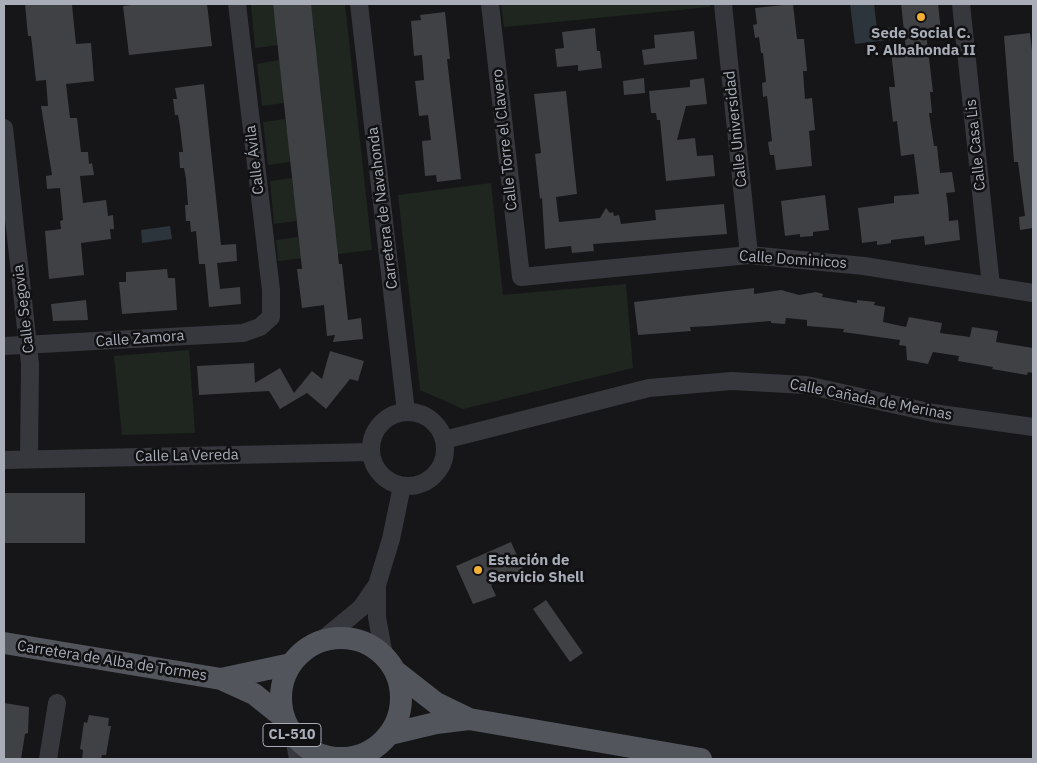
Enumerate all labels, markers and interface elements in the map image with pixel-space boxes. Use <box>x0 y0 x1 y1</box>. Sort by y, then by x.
marker: Sede Social C. P. Albahonda II <box>915 11 927 23</box>
place label: Sede Social C. P. Albahonda II <box>866 25 976 60</box>
street label: Calle Torre el Clavero <box>489 68 521 212</box>
street label: Calle Universidad <box>721 70 751 188</box>
street label: Calle Casa Lis <box>962 98 990 192</box>
street label: Calle Ávila <box>242 124 268 196</box>
street label: Carretera de Navahonda <box>364 126 402 290</box>
street label: Calle Dominicos <box>739 247 847 273</box>
street label: Calle Segovia <box>10 264 38 354</box>
street label: Calle Zamora <box>95 327 185 351</box>
street label: Calle Cañada de Merinas <box>788 375 954 425</box>
street label: Calle La Vereda <box>135 446 239 466</box>
place label: Estación de Servicio Shell <box>488 552 584 587</box>
marker: Estación de Servicio Shell <box>472 564 484 576</box>
street label: Carretera de Alba de Tormes <box>16 637 208 685</box>
road number: CL-510 <box>263 724 321 746</box>

